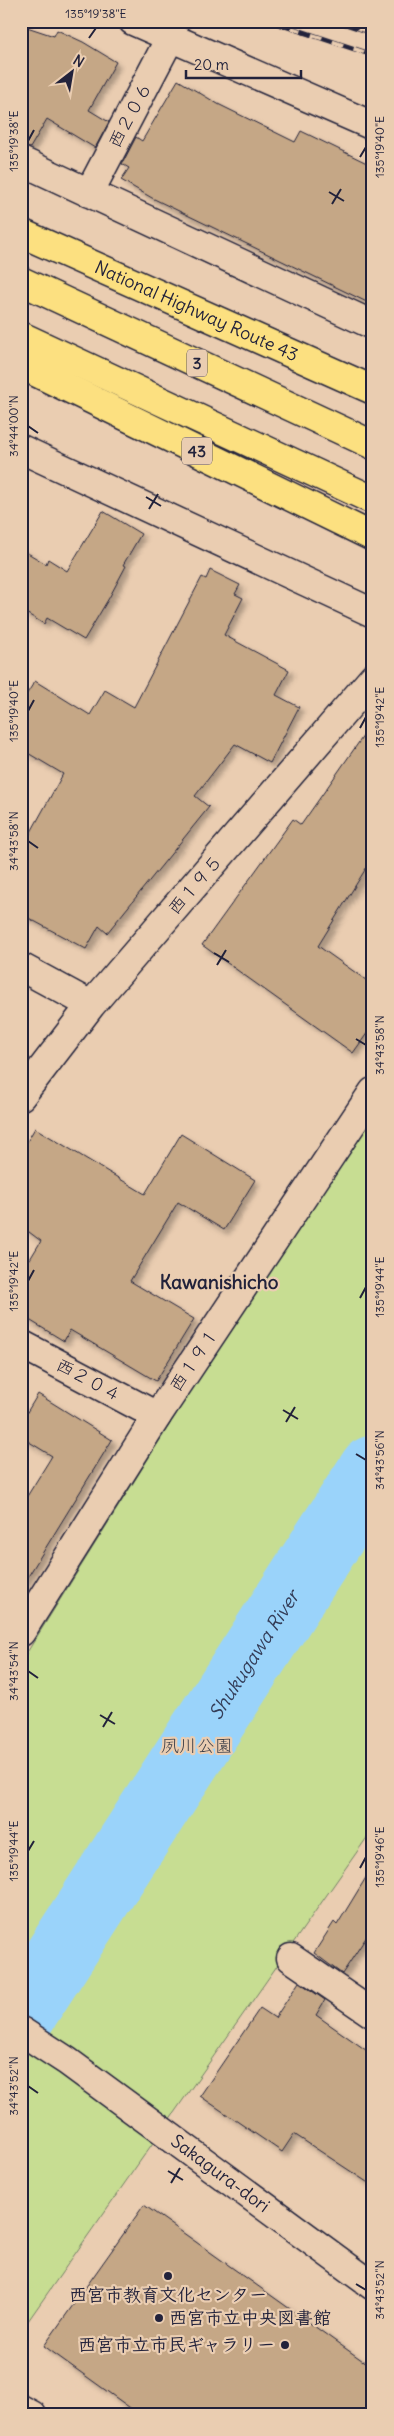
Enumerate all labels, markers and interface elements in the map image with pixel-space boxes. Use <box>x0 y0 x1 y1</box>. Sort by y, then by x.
text: 135°19'38"E <box>65 6 127 21</box>
north arrow <box>48 48 98 98</box>
scale bar <box>186 48 302 80</box>
text: N <box>70 51 87 71</box>
text: 20 m <box>194 55 229 74</box>
street label: 西２０６ <box>103 78 157 152</box>
text: 135°19'38"E <box>6 110 21 172</box>
text: 135°19'40"E <box>372 116 387 178</box>
street label: National Highway Route 43 <box>92 256 302 366</box>
road number: 3 <box>187 349 207 376</box>
text: 34°44'00"N <box>6 395 21 457</box>
road number: 43 <box>182 438 212 464</box>
text: 135°19'40"E <box>6 680 21 742</box>
text: 135°19'42"E <box>372 687 387 747</box>
text: 34°43'58"N <box>6 811 21 871</box>
street label: 西１９５ <box>162 850 227 919</box>
text: 34°43'58"N <box>372 1015 387 1075</box>
text: 135°19'42"E <box>6 1251 21 1311</box>
text: 135°19'44"E <box>372 1256 387 1318</box>
district label: Kawanishicho <box>160 1270 279 1294</box>
street label: 西１９１ <box>164 1323 223 1396</box>
street label: 西２０４ <box>52 1353 126 1407</box>
text: 34°43'56"N <box>372 1430 387 1490</box>
water label: Shukugawa River <box>203 1584 305 1724</box>
text: 34°43'54"N <box>6 1641 21 1701</box>
park label: 夙川公園 <box>161 1734 233 1757</box>
text: 135°19'44"E <box>6 1820 21 1882</box>
text: 135°19'46"E <box>372 1826 387 1888</box>
text: 34°43'52"N <box>6 2056 21 2116</box>
street label: Sakagura-dori <box>166 2129 274 2217</box>
text: 34°43'52"N <box>372 2260 387 2320</box>
marker: 西宮市教育文化センター <box>162 2270 174 2282</box>
place label: 西宮市教育文化センター <box>69 2283 267 2306</box>
place label: 西宮市立中央図書館 <box>169 2306 331 2329</box>
marker: 西宮市立中央図書館 <box>153 2312 165 2324</box>
place label: 西宮市立市民ギャラリー <box>78 2333 275 2356</box>
marker: 西宮市立市民ギャラリー <box>279 2339 291 2351</box>

